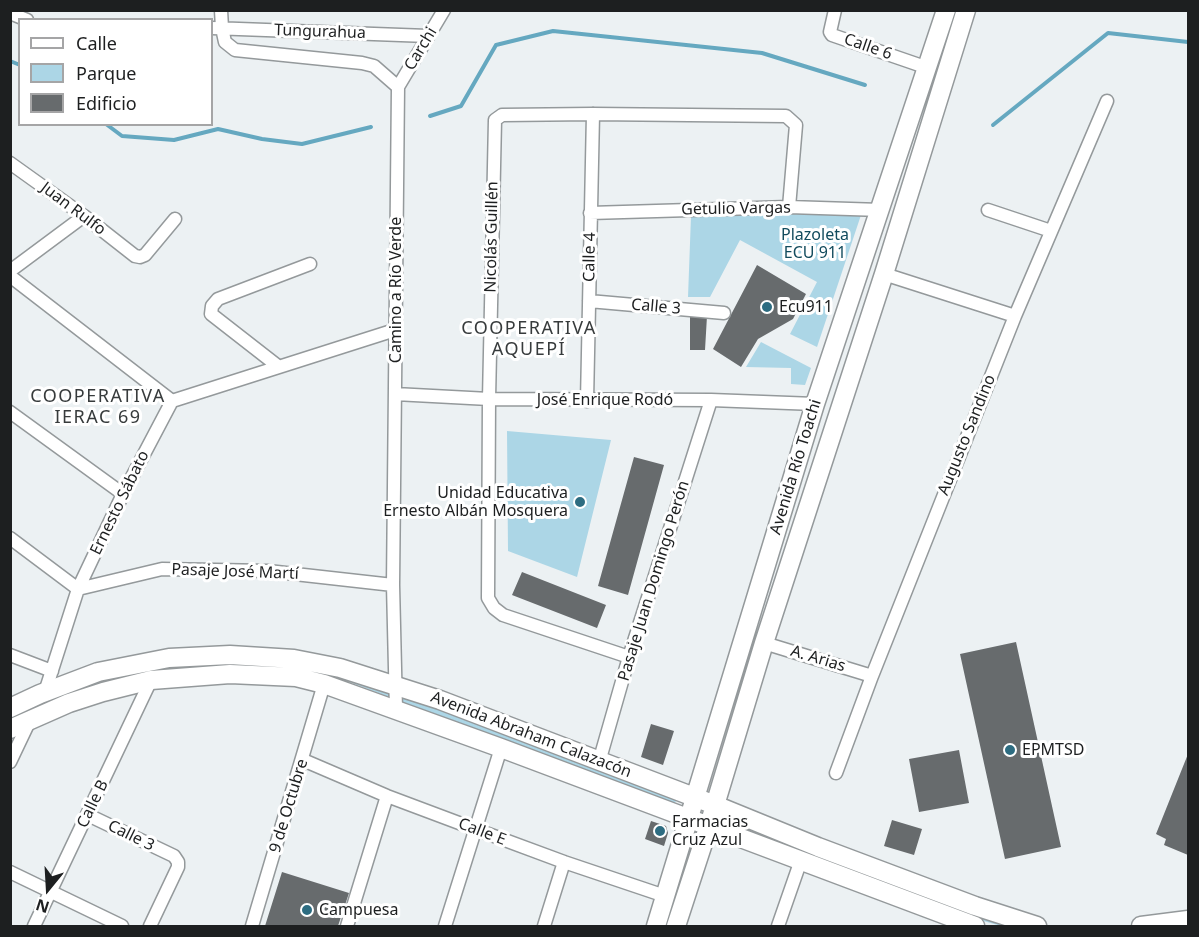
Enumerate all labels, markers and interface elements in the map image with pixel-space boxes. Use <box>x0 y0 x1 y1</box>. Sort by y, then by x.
legend <box>18 18 213 126</box>
street label: Tungurahua <box>274 21 366 43</box>
street label: Carchi <box>401 24 441 74</box>
street label: Calle 6 <box>841 30 895 64</box>
text: Calle <box>76 31 117 55</box>
text: Parque <box>76 61 136 85</box>
text: Edificio <box>76 91 137 115</box>
street label: Juan Rulfo <box>37 178 109 240</box>
street label: Nicolás Guillén <box>481 181 503 293</box>
street label: Getulio Vargas <box>681 198 791 220</box>
street label: Camino a Río Verde <box>386 217 406 363</box>
park label: Plazoleta ECU 911 <box>781 225 849 263</box>
street label: Calle 4 <box>580 232 600 282</box>
street label: Calle 3 <box>630 295 682 319</box>
place label: Ecu911 <box>779 297 833 317</box>
marker: Ecu911 <box>760 300 774 314</box>
district label: COOPERATIVA AQUEPÍ <box>461 318 597 360</box>
street label: Augusto Sandino <box>934 372 1000 498</box>
district label: COOPERATIVA IERAC 69 <box>30 386 166 428</box>
street label: José Enrique Rodó <box>537 390 673 410</box>
street label: Avenida Río Toachi <box>766 397 826 537</box>
street label: Ernesto Sábato <box>86 448 154 558</box>
street label: Pasaje Juan Domingo Perón <box>614 479 694 683</box>
place label: Unidad Educativa Ernesto Albán Mosquera <box>383 483 568 521</box>
marker: Unidad Educativa Ernesto Albán Mosquera <box>573 495 587 509</box>
street label: Pasaje José Martí <box>171 560 299 584</box>
street label: A. Arias <box>788 642 848 676</box>
street label: Avenida Abraham Calazacón <box>428 688 634 782</box>
place label: EPMTSD <box>1022 740 1084 760</box>
marker: EPMTSD <box>1003 743 1017 757</box>
street label: 9 de Octubre <box>266 757 312 855</box>
street label: Calle B <box>73 777 113 831</box>
place label: Farmacias Cruz Azul <box>672 812 748 850</box>
street label: Calle E <box>455 814 509 850</box>
street label: Calle 3 <box>104 816 158 856</box>
marker: Farmacias Cruz Azul <box>653 824 667 838</box>
north arrow <box>18 859 78 919</box>
text: N <box>33 894 52 919</box>
place label: Campuesa <box>319 900 398 920</box>
marker: Campuesa <box>300 903 314 917</box>

